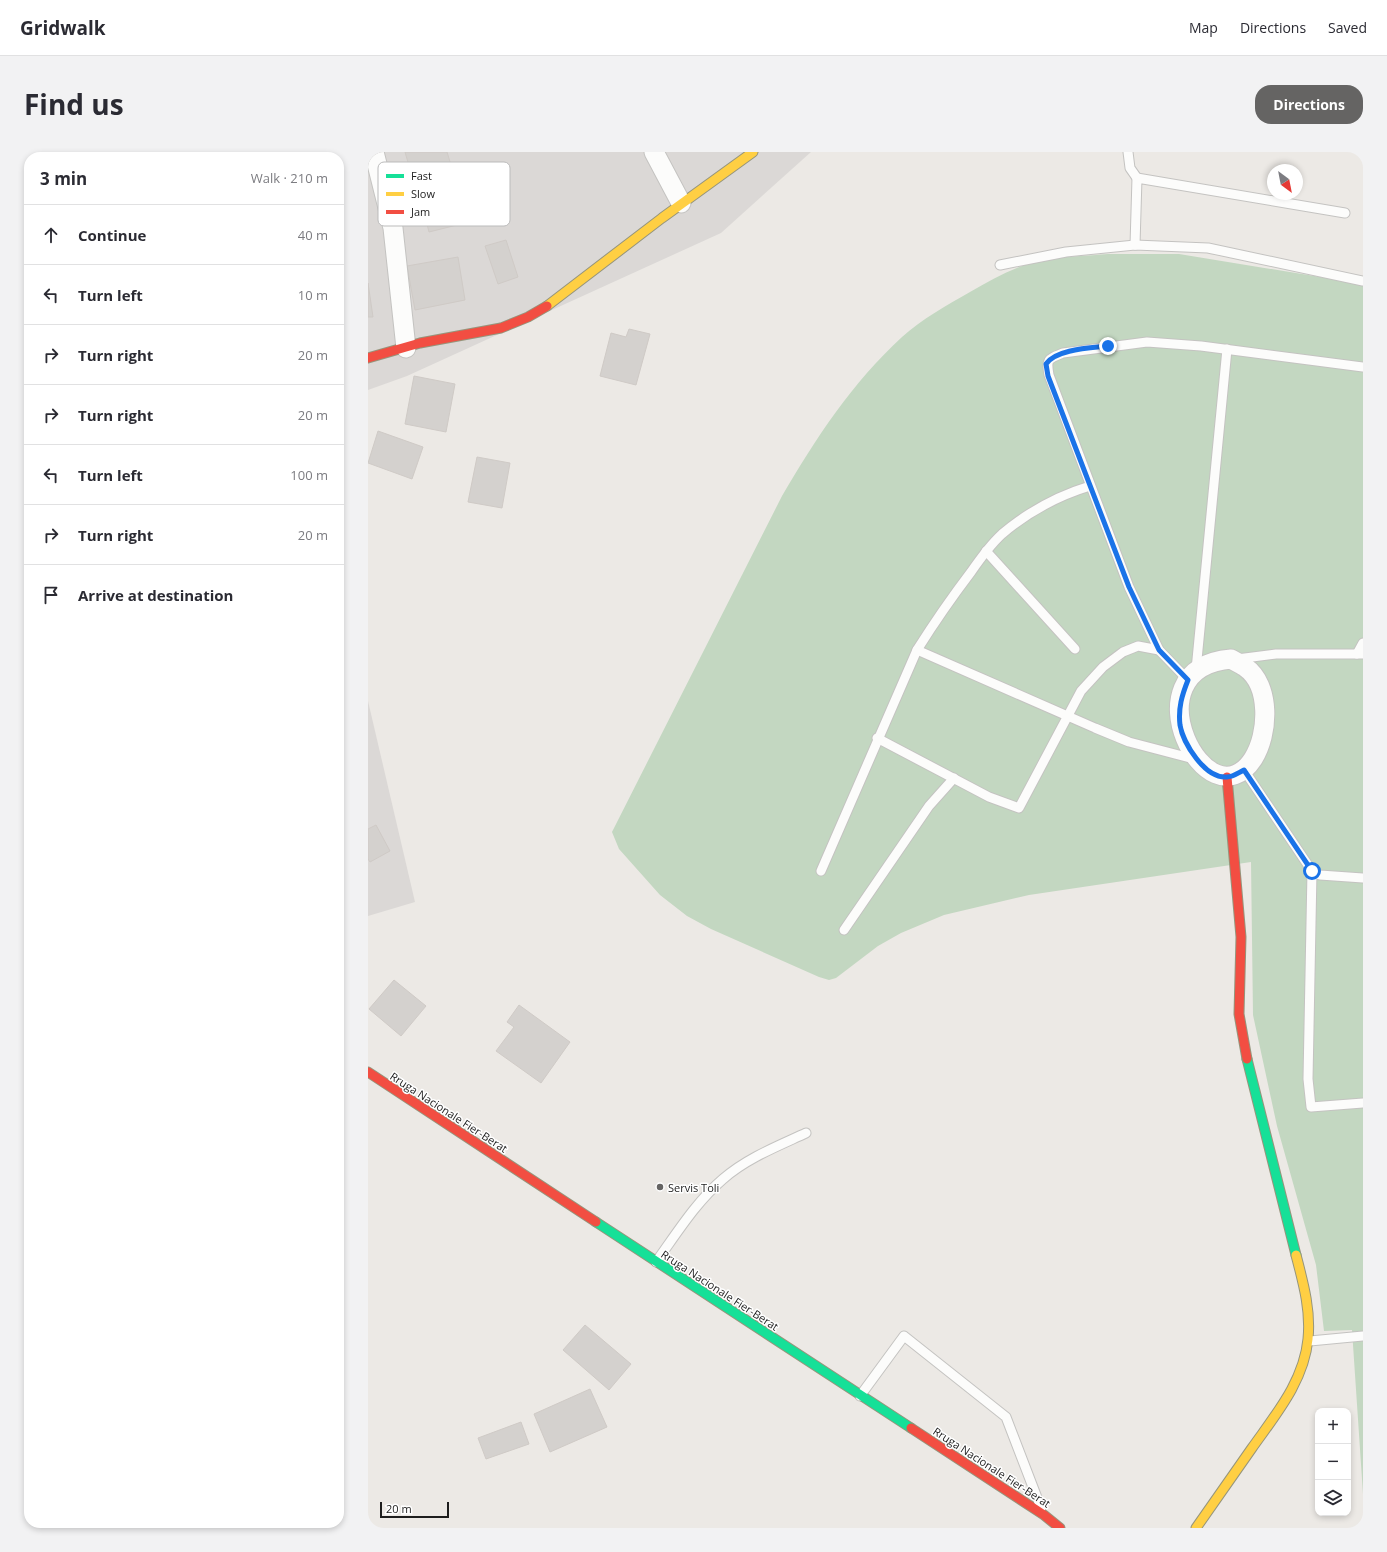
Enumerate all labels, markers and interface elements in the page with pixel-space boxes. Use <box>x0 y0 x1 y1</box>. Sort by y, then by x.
text: Gridwalk <box>20 15 106 41</box>
text: Map <box>1189 18 1218 37</box>
text: Directions <box>1240 18 1306 37</box>
text: Saved <box>1328 18 1367 37</box>
text: Find us <box>24 85 124 123</box>
button: Directions <box>1255 85 1363 124</box>
legend <box>378 162 510 226</box>
north arrow <box>1267 164 1303 200</box>
text: 3 min <box>40 167 87 190</box>
text: Fast <box>411 168 432 183</box>
text: Walk · 210 m <box>251 169 328 187</box>
text: Slow <box>411 186 435 201</box>
text: Jam <box>410 204 430 219</box>
icon: ahead <box>40 224 62 246</box>
text: Continue <box>78 225 146 245</box>
text: 40 m <box>298 226 328 244</box>
icon: left <box>40 284 62 306</box>
text: Turn left <box>78 285 143 305</box>
text: 10 m <box>298 286 328 304</box>
route end <box>1099 337 1117 355</box>
icon: right <box>40 344 62 366</box>
text: Turn right <box>78 345 153 365</box>
text: 20 m <box>298 346 328 364</box>
icon: right <box>40 404 62 426</box>
text: Turn right <box>78 405 153 425</box>
text: 20 m <box>298 406 328 424</box>
icon: left <box>40 464 62 486</box>
text: Turn left <box>78 465 143 485</box>
text: 100 m <box>290 466 328 484</box>
icon: right <box>40 524 62 546</box>
text: Turn right <box>78 525 153 545</box>
text: 20 m <box>298 526 328 544</box>
icon: arrive <box>40 584 62 606</box>
text: Arrive at destination <box>78 585 233 605</box>
route start <box>1303 862 1321 880</box>
street label: Rruga Nacionale Fier-Berat <box>387 1068 511 1156</box>
place label: Servis Toli <box>668 1180 719 1195</box>
marker: Servis Toli <box>655 1182 665 1192</box>
street label: Rruga Nacionale Fier-Berat <box>658 1246 782 1334</box>
map controls <box>1315 1408 1351 1516</box>
button: + <box>1315 1408 1351 1444</box>
street label: Rruga Nacionale Fier-Berat <box>930 1423 1054 1511</box>
button: − <box>1315 1444 1351 1480</box>
button: layers <box>1315 1480 1351 1516</box>
scale bar <box>380 1500 449 1519</box>
text: 20 m <box>386 1501 412 1516</box>

